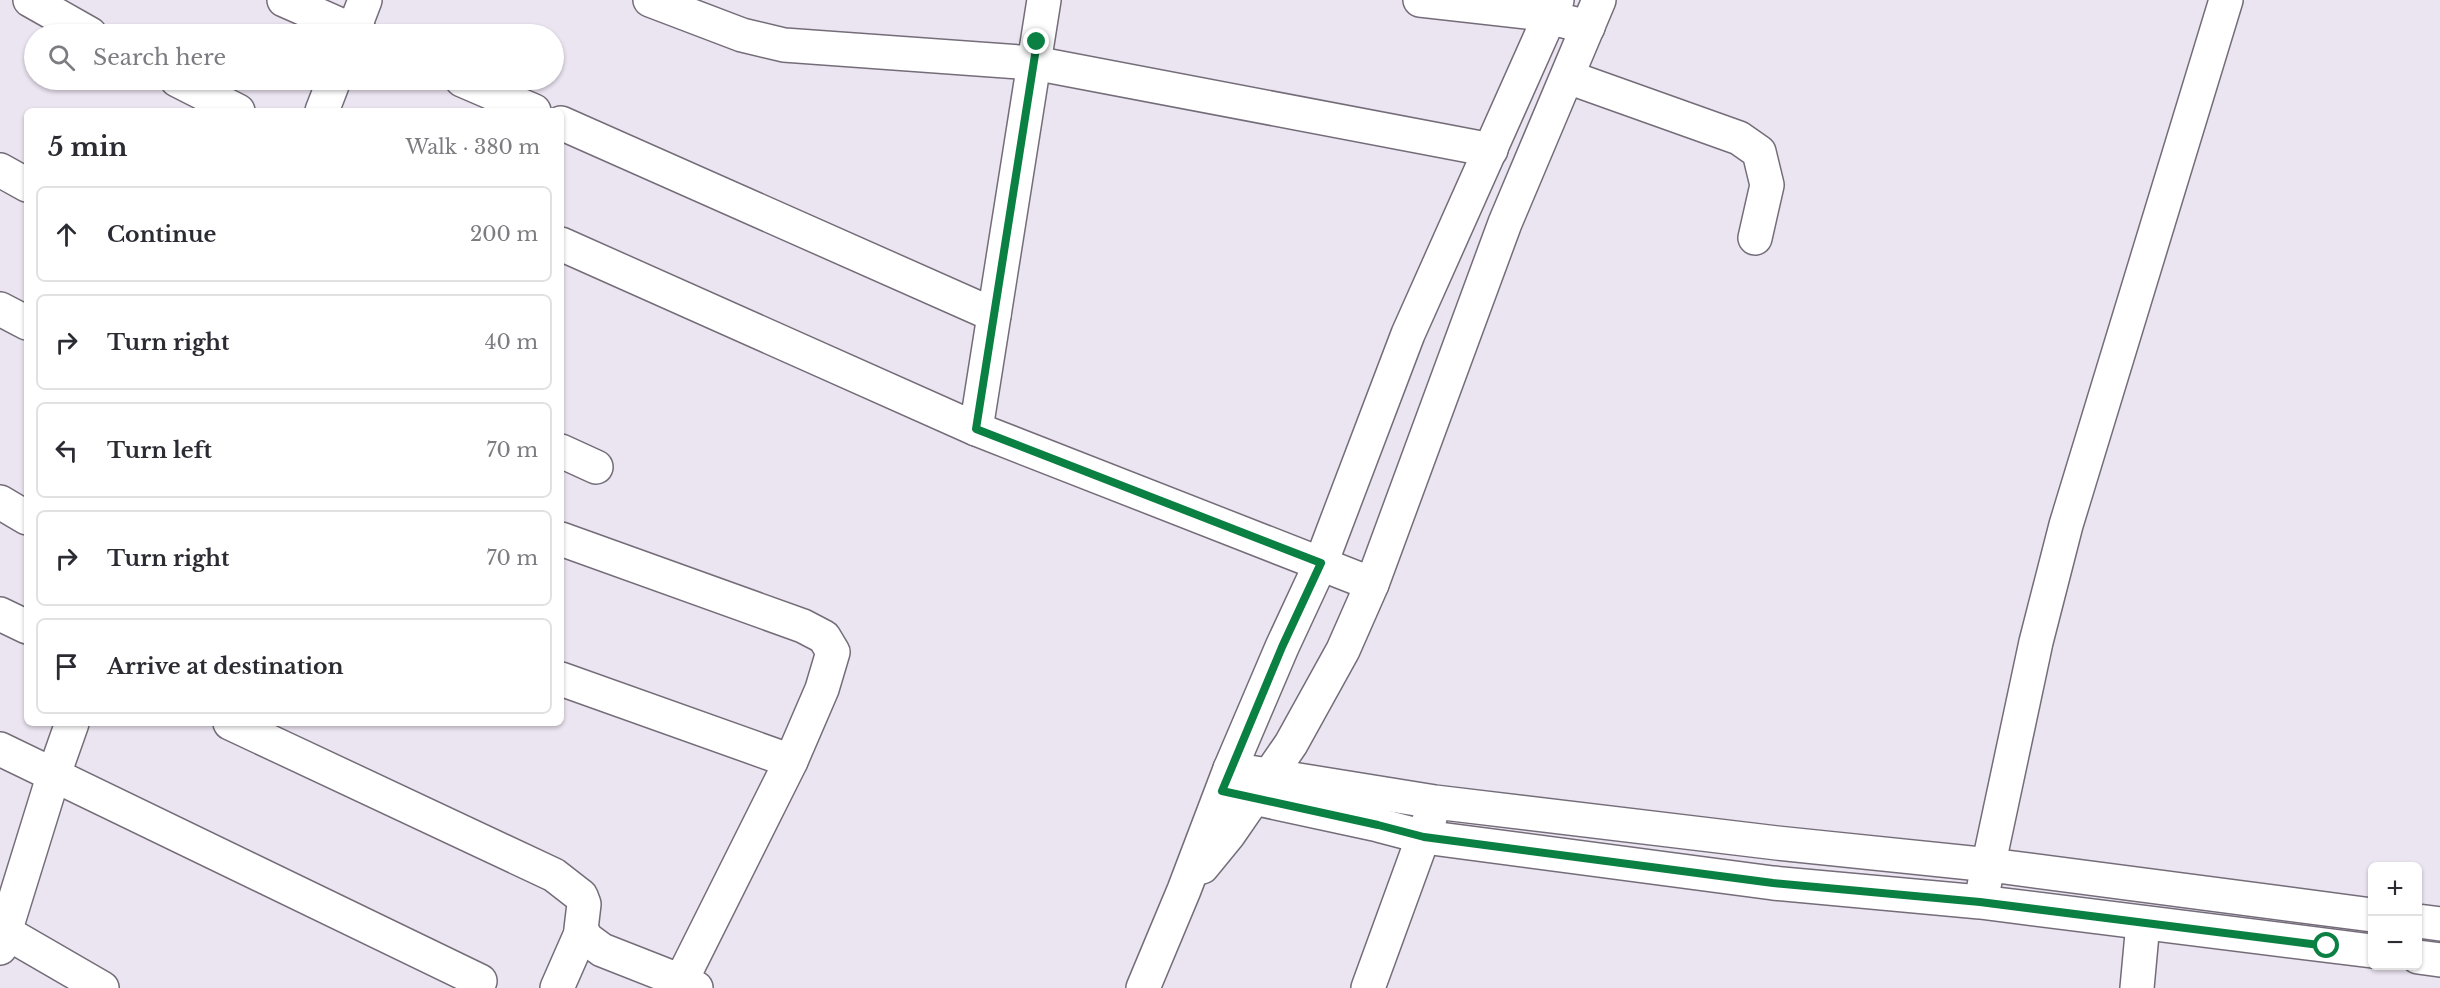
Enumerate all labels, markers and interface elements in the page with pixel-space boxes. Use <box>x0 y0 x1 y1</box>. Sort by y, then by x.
search box <box>24 24 564 90</box>
route end <box>1023 28 1049 54</box>
icon: search <box>45 41 78 74</box>
text: Search here <box>93 44 226 71</box>
text: 5 min <box>48 131 127 163</box>
text: Walk · 380 m <box>406 135 540 159</box>
icon: ahead <box>50 218 83 251</box>
text: Continue <box>107 221 216 248</box>
text: 200 m <box>470 222 538 246</box>
icon: right <box>50 326 83 359</box>
text: Turn right <box>107 329 229 356</box>
text: 40 m <box>485 330 538 354</box>
icon: left <box>50 434 83 467</box>
text: Turn left <box>107 437 212 464</box>
text: 70 m <box>486 438 538 462</box>
icon: right <box>50 542 83 575</box>
text: Turn right <box>107 545 229 572</box>
text: 70 m <box>486 546 538 570</box>
icon: arrive <box>50 650 83 683</box>
text: Arrive at destination <box>107 653 344 680</box>
map controls <box>2368 862 2422 970</box>
button: + <box>2368 862 2422 916</box>
button: − <box>2368 916 2422 970</box>
route start <box>2313 932 2339 958</box>

